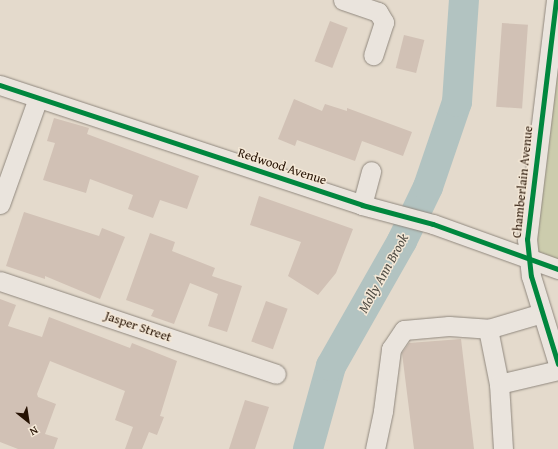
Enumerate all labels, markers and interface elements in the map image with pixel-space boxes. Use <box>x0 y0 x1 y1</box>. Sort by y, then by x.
street label: Chamberlain Avenue <box>509 125 537 239</box>
street label: Redwood Avenue <box>236 145 328 189</box>
water label: Molly Ann Brook <box>354 230 412 316</box>
street label: Jasper Street <box>103 308 173 346</box>
north arrow <box>8 401 48 441</box>
text: N <box>27 423 41 440</box>

